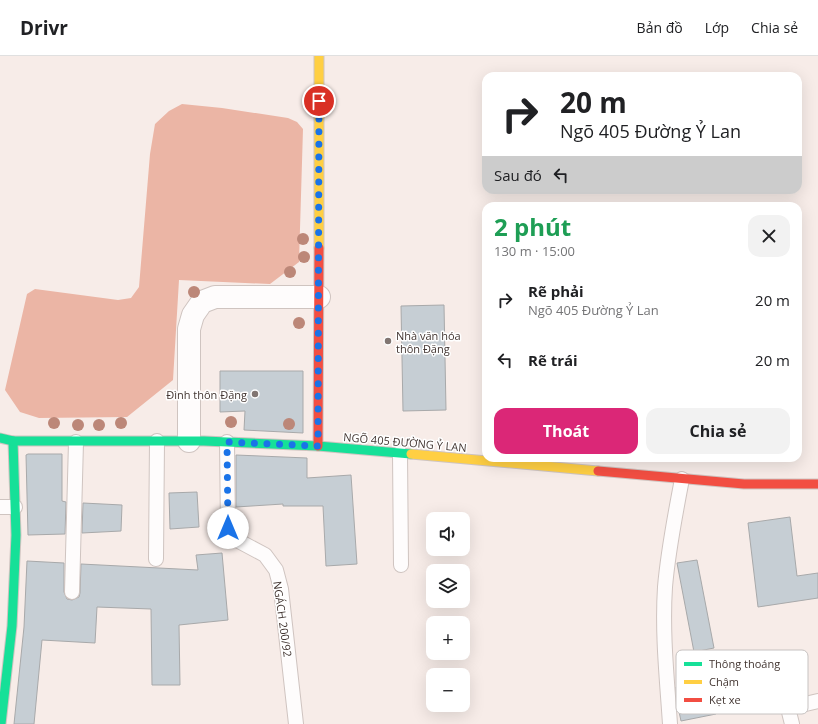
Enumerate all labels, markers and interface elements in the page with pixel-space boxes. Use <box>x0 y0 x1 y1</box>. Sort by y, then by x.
text: Drivr <box>20 15 68 41</box>
text: Bản đồ <box>637 18 683 37</box>
text: Lớp <box>705 18 729 37</box>
text: Chia sẻ <box>751 18 798 37</box>
text: 20 m <box>560 83 627 121</box>
pin <box>302 84 336 118</box>
icon: right <box>494 88 546 140</box>
icon: arrive <box>308 90 330 112</box>
text: Ngõ 405 Đường Ỷ Lan <box>560 119 741 143</box>
icon: left <box>550 164 572 186</box>
text: Sau đó <box>494 165 542 185</box>
text: 2 phút <box>494 210 571 243</box>
button: close <box>748 215 790 257</box>
text: 130 m · 15:00 <box>494 242 575 260</box>
text: Rẽ phải <box>528 281 584 301</box>
icon: right <box>494 289 516 311</box>
text: 20 m <box>755 290 790 310</box>
text: Ngõ 405 Đường Ỷ Lan <box>528 301 659 319</box>
place label: Nhà văn hóa thôn Đặng <box>396 328 461 356</box>
marker: Nhà văn hóa thôn Đặng <box>383 336 393 346</box>
icon: left <box>494 349 516 371</box>
text: Rẽ trái <box>528 350 578 370</box>
text: 20 m <box>755 350 790 370</box>
place label: Đình thôn Đặng <box>166 387 247 402</box>
marker: Đình thôn Đặng <box>250 389 260 399</box>
button: Thoát <box>494 408 638 454</box>
button: Chia sẻ <box>646 408 790 454</box>
street label: NGÕ 405 ĐƯỜNG Ỷ LAN <box>343 429 467 455</box>
position arrow <box>207 507 249 549</box>
map controls <box>426 512 470 712</box>
button: sound <box>426 512 470 556</box>
button: layers <box>426 564 470 608</box>
street label: NGÁCH 200/92 <box>270 580 296 658</box>
button: + <box>426 616 470 660</box>
legend <box>676 650 808 714</box>
text: Thông thoáng <box>709 656 780 671</box>
button: − <box>426 668 470 712</box>
text: Chậm <box>709 674 739 689</box>
text: Kẹt xe <box>709 692 741 707</box>

